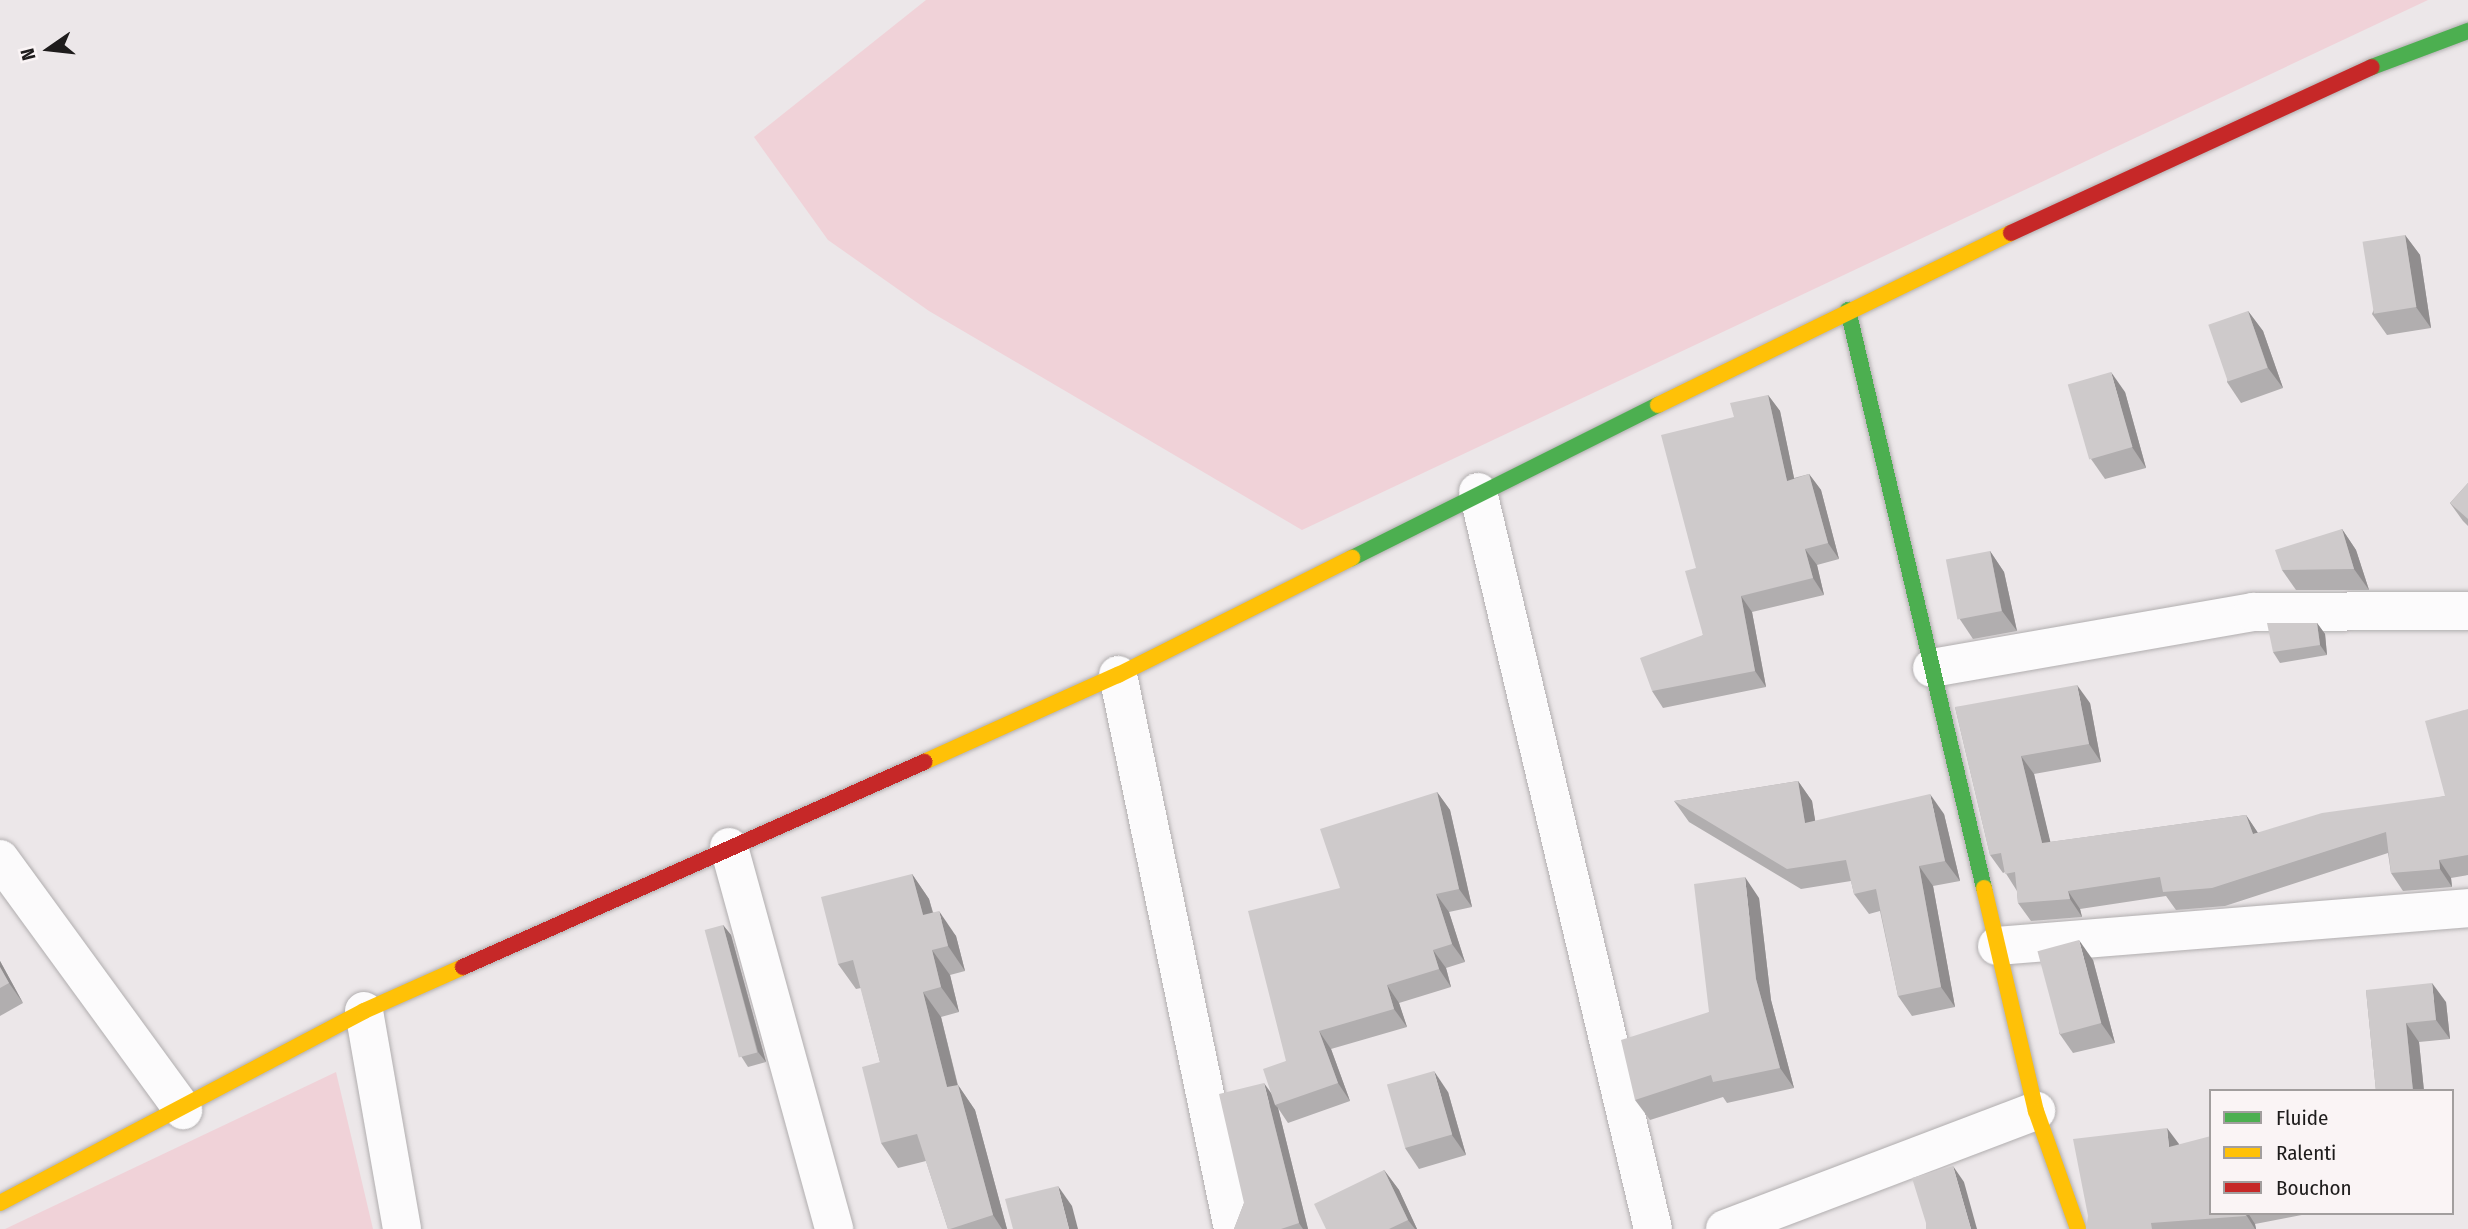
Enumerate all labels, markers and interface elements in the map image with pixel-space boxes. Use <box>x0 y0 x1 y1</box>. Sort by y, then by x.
north arrow <box>14 14 84 84</box>
text: N <box>16 46 41 63</box>
legend <box>2209 1089 2454 1215</box>
text: Fluide <box>2276 1105 2328 1131</box>
text: Ralenti <box>2276 1140 2336 1166</box>
text: Bouchon <box>2276 1175 2352 1201</box>

